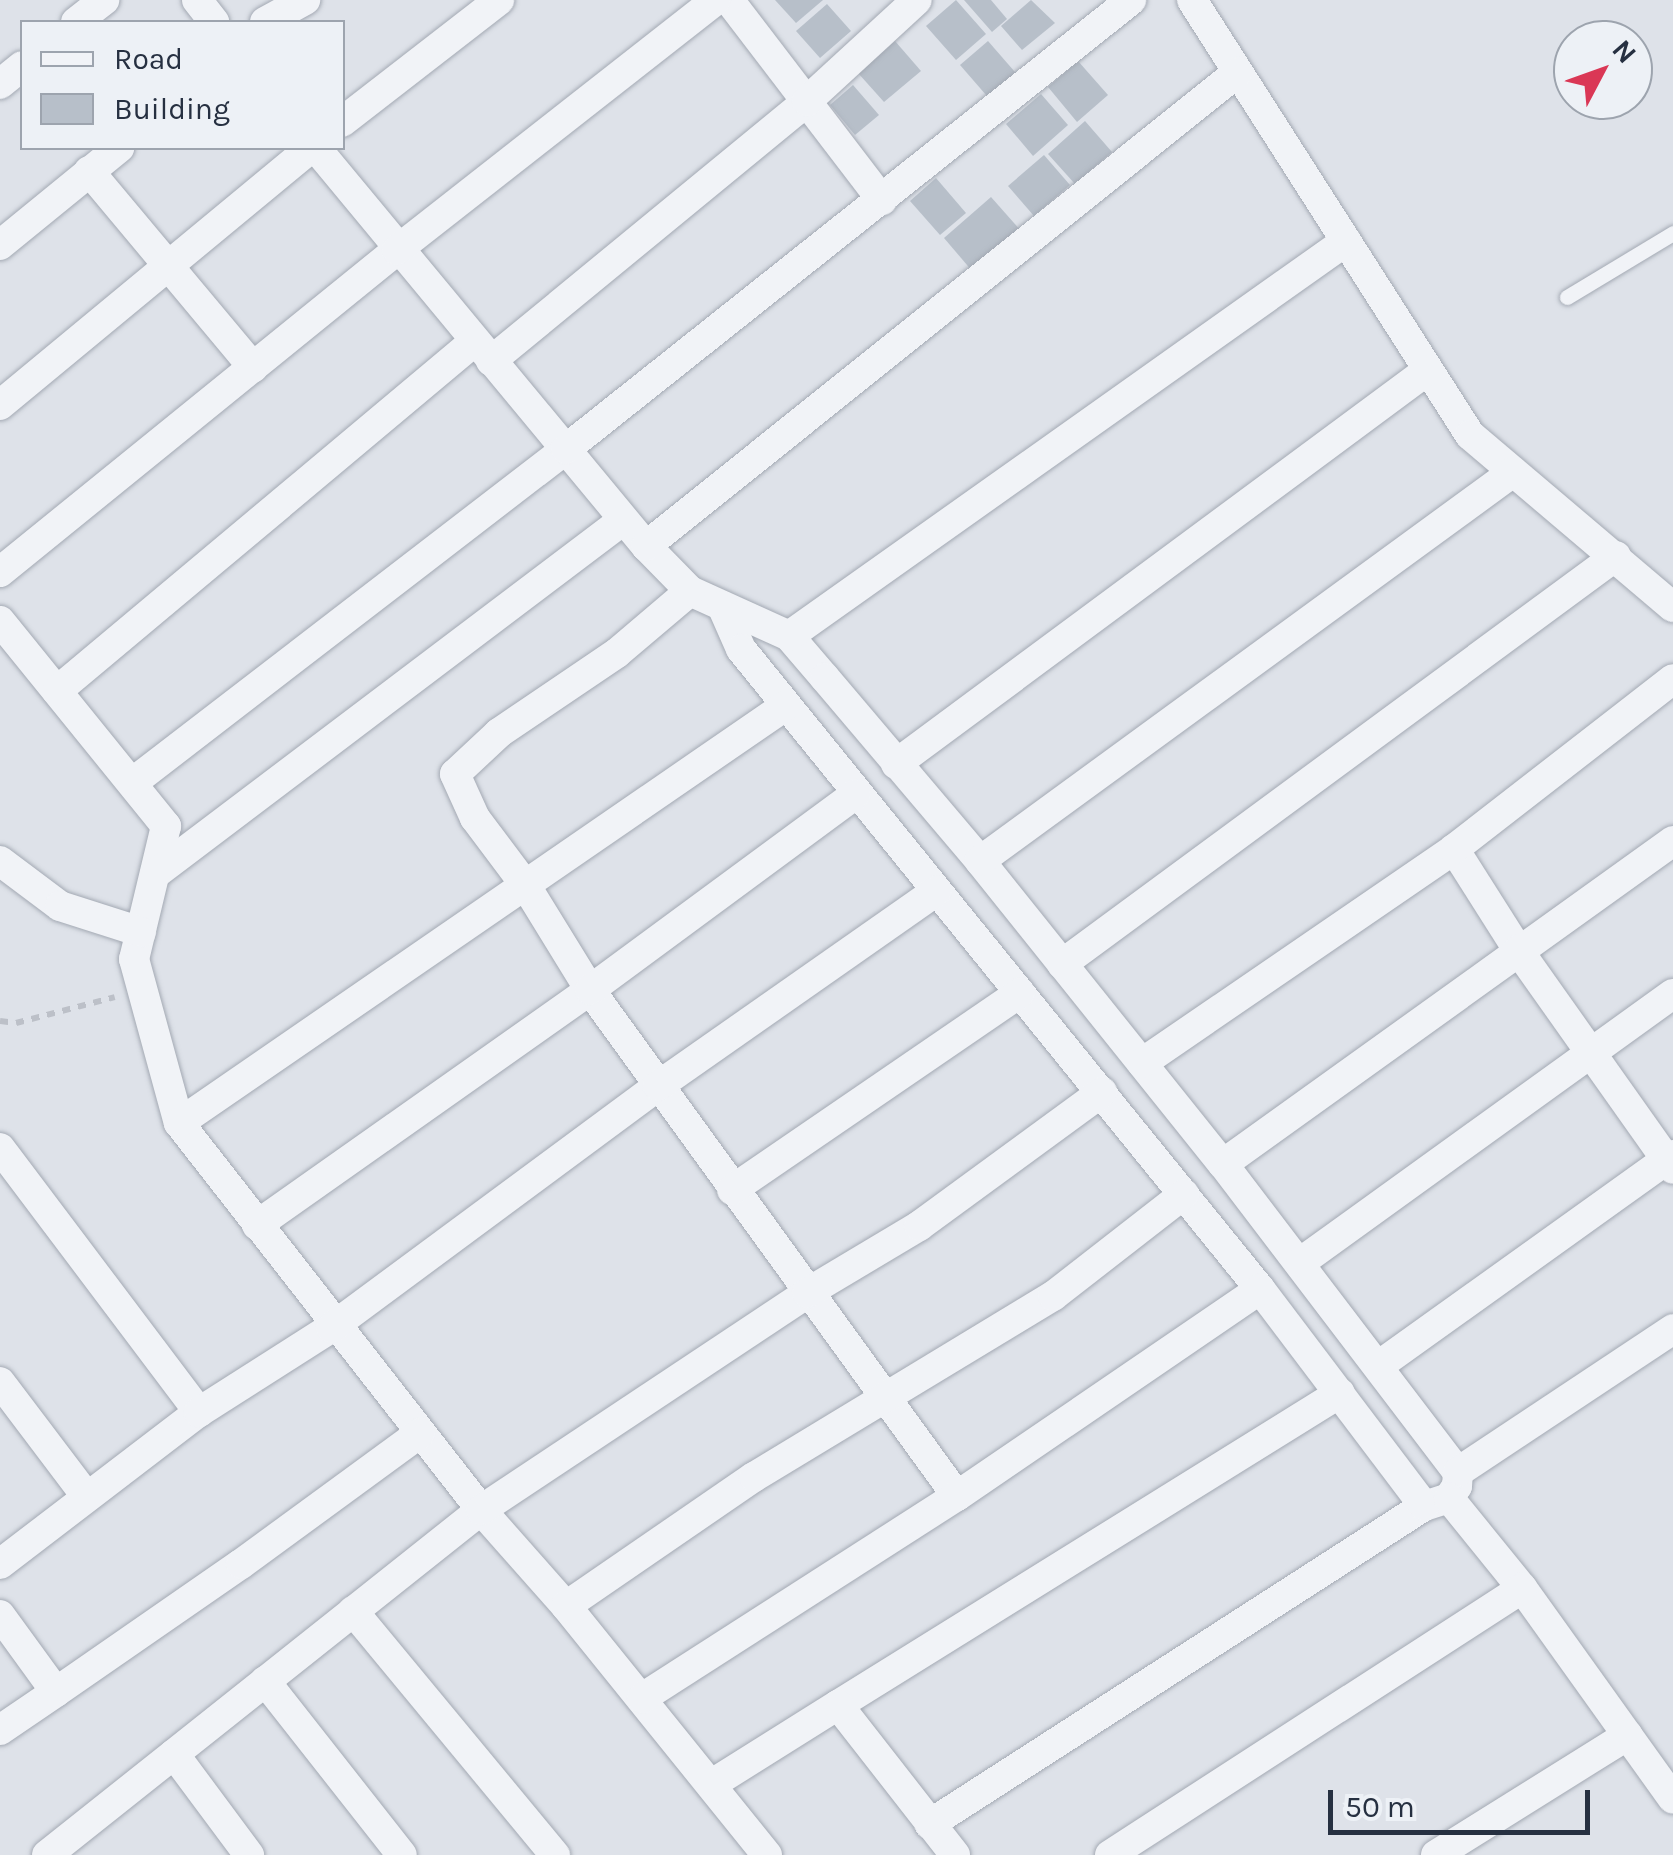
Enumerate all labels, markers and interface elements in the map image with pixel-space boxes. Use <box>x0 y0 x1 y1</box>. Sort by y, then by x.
legend <box>20 20 345 150</box>
north arrow <box>1553 20 1653 120</box>
text: N <box>1605 33 1644 70</box>
text: Road <box>114 41 183 77</box>
text: Building <box>114 91 230 127</box>
scale bar <box>1333 1770 1596 1832</box>
text: 50 m <box>1345 1789 1415 1825</box>

